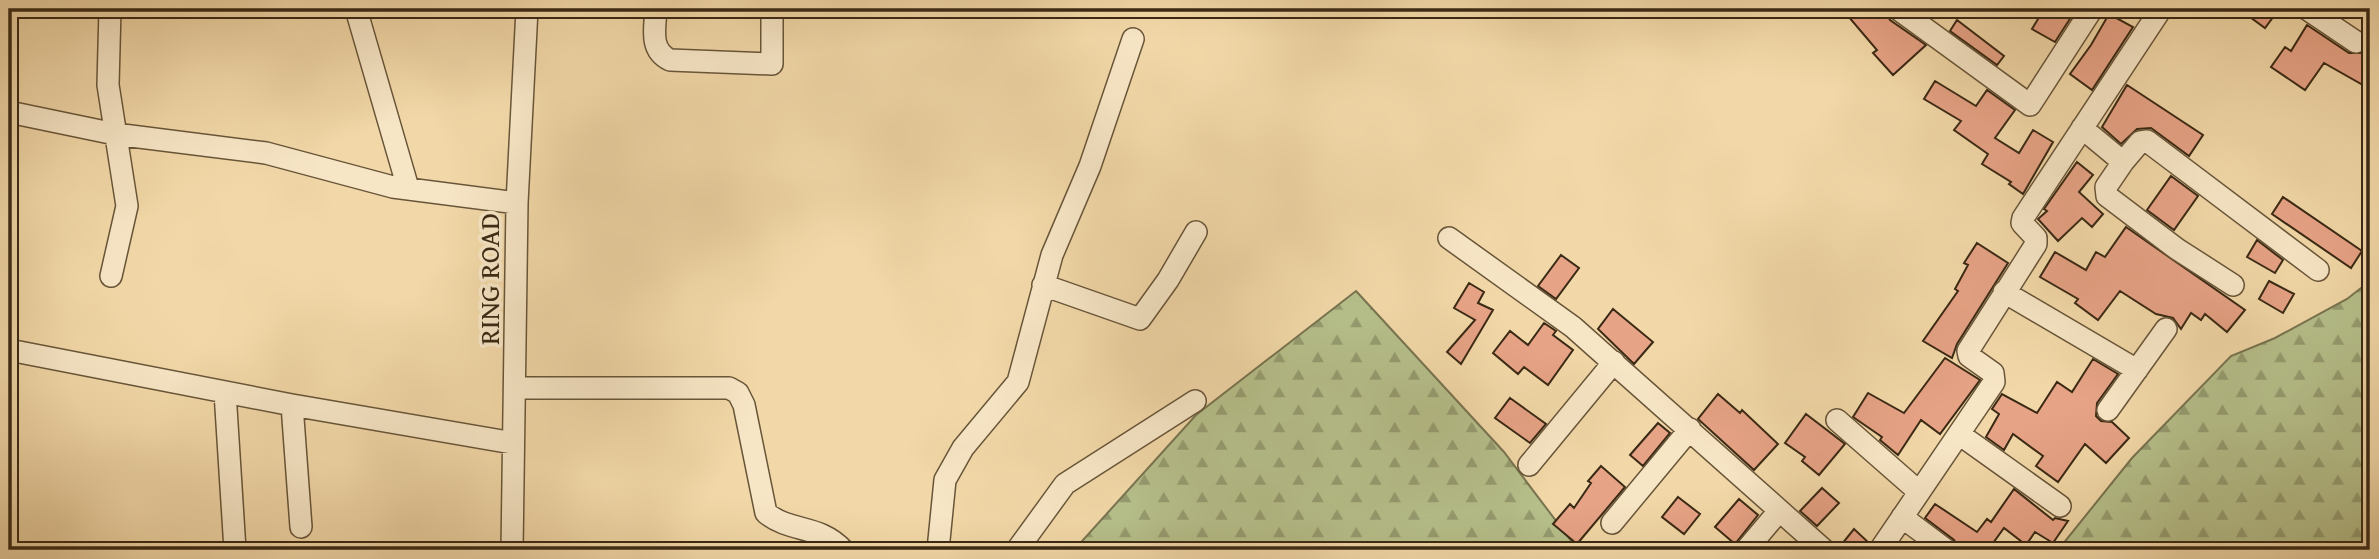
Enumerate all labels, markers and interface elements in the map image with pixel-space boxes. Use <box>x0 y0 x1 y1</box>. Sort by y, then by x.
street label: RING ROAD <box>468 213 509 345</box>

